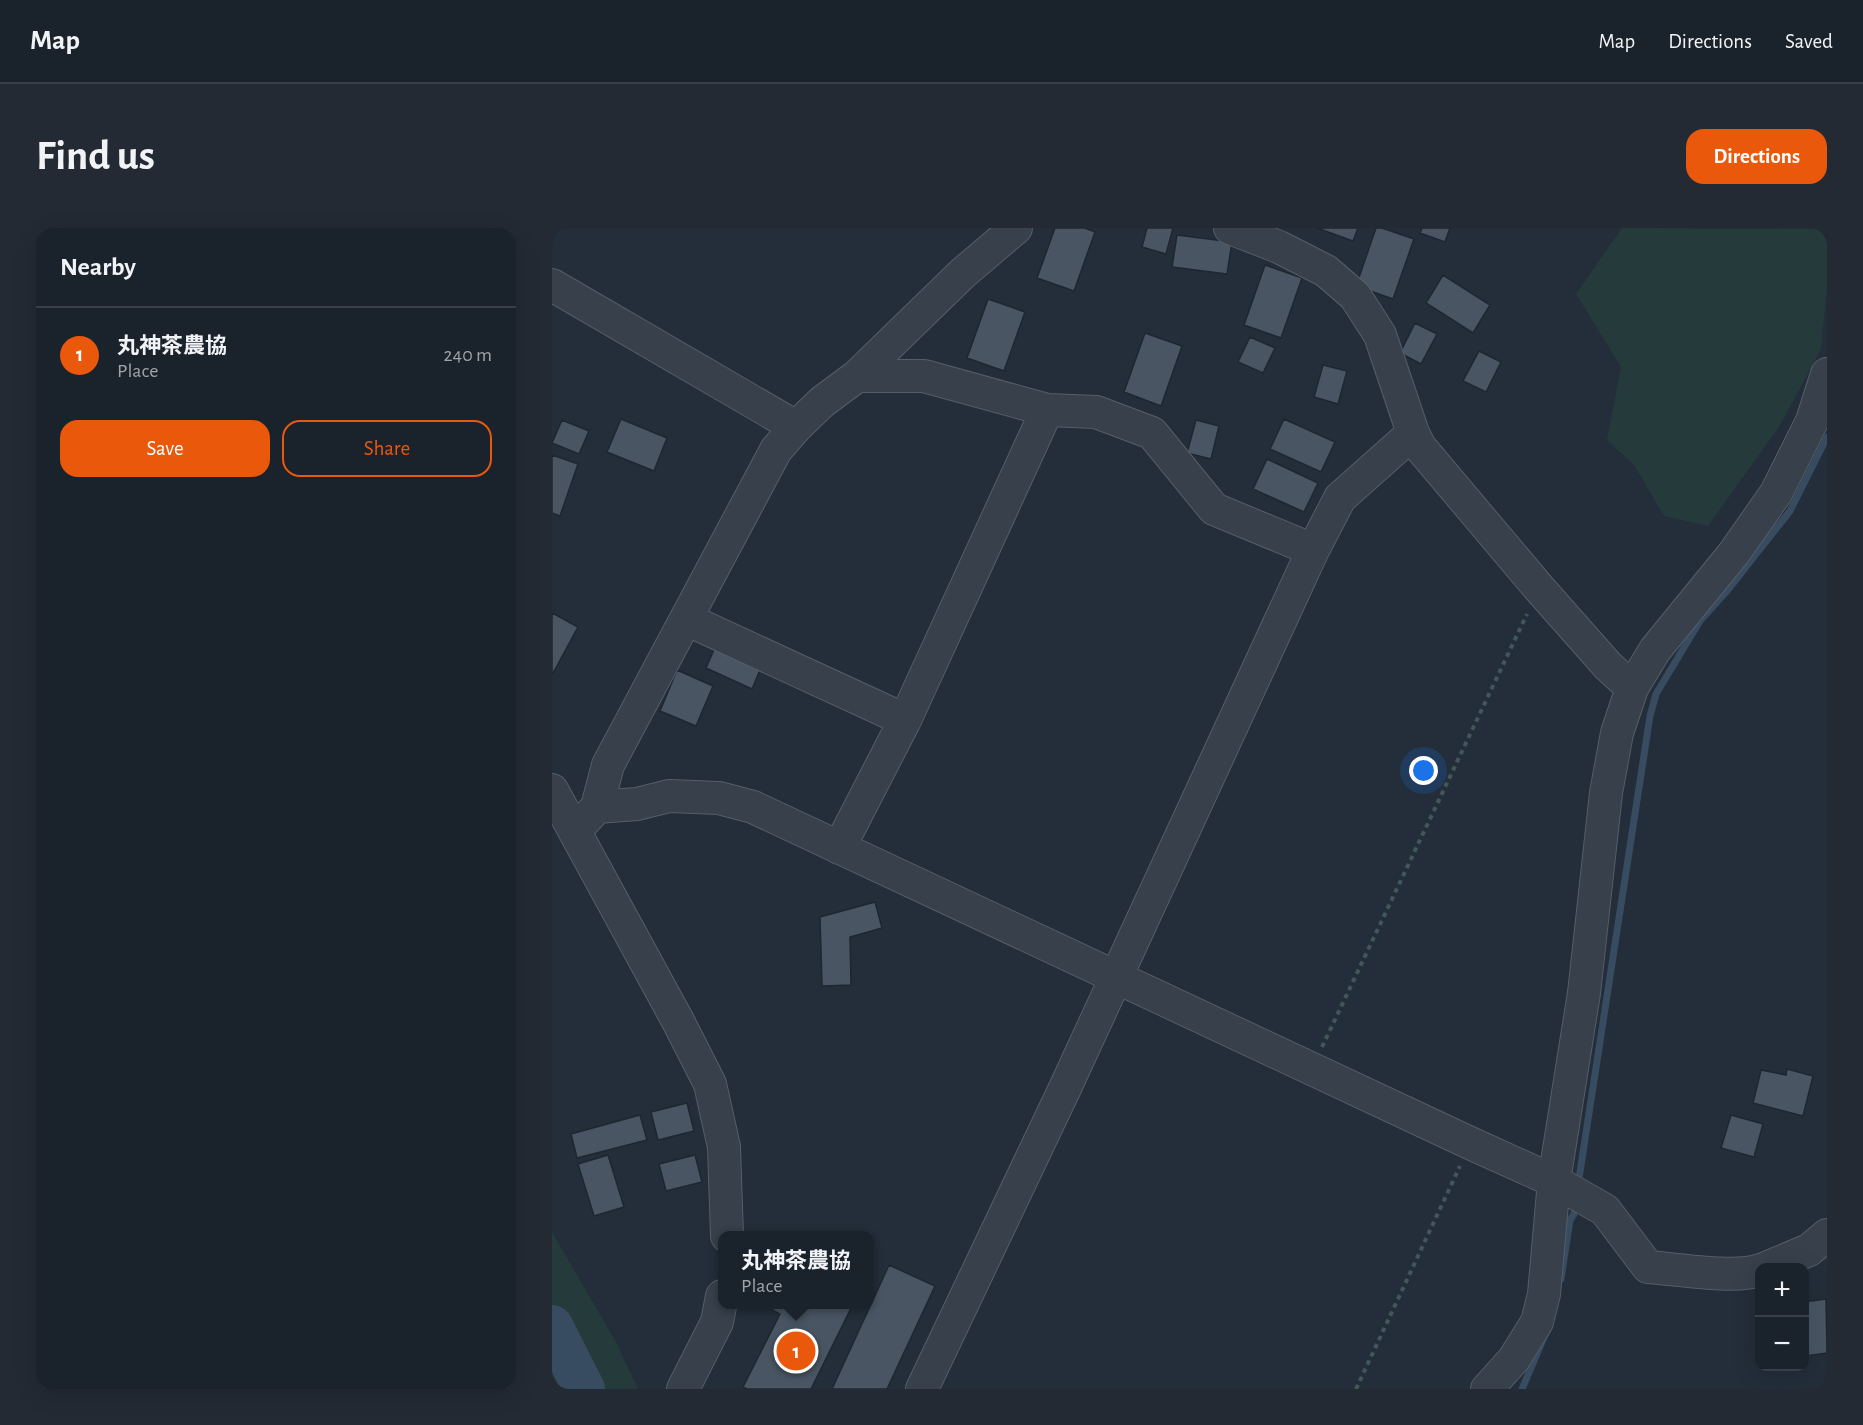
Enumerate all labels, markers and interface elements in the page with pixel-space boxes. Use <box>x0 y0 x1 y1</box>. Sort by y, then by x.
text: Map <box>30 27 80 55</box>
text: Map <box>1599 31 1635 52</box>
text: Directions <box>1668 31 1752 52</box>
text: Saved <box>1785 31 1833 52</box>
button: Directions <box>1686 129 1827 184</box>
text: Find us <box>36 135 155 177</box>
text: Nearby <box>60 254 136 280</box>
text: 丸神茶農協 <box>117 335 227 357</box>
text: 1 <box>76 345 83 365</box>
text: 240 m <box>443 345 492 365</box>
text: Place <box>117 361 158 381</box>
button: Save <box>60 420 270 477</box>
button: Share <box>282 420 492 477</box>
your location <box>1409 756 1438 785</box>
popup <box>718 1231 874 1309</box>
text: 丸神茶農協 <box>741 1250 851 1272</box>
map controls <box>1755 1263 1809 1371</box>
button: + <box>1755 1263 1809 1317</box>
text: Place <box>741 1276 782 1296</box>
button: − <box>1755 1317 1809 1371</box>
pin: 1 <box>776 1328 816 1374</box>

